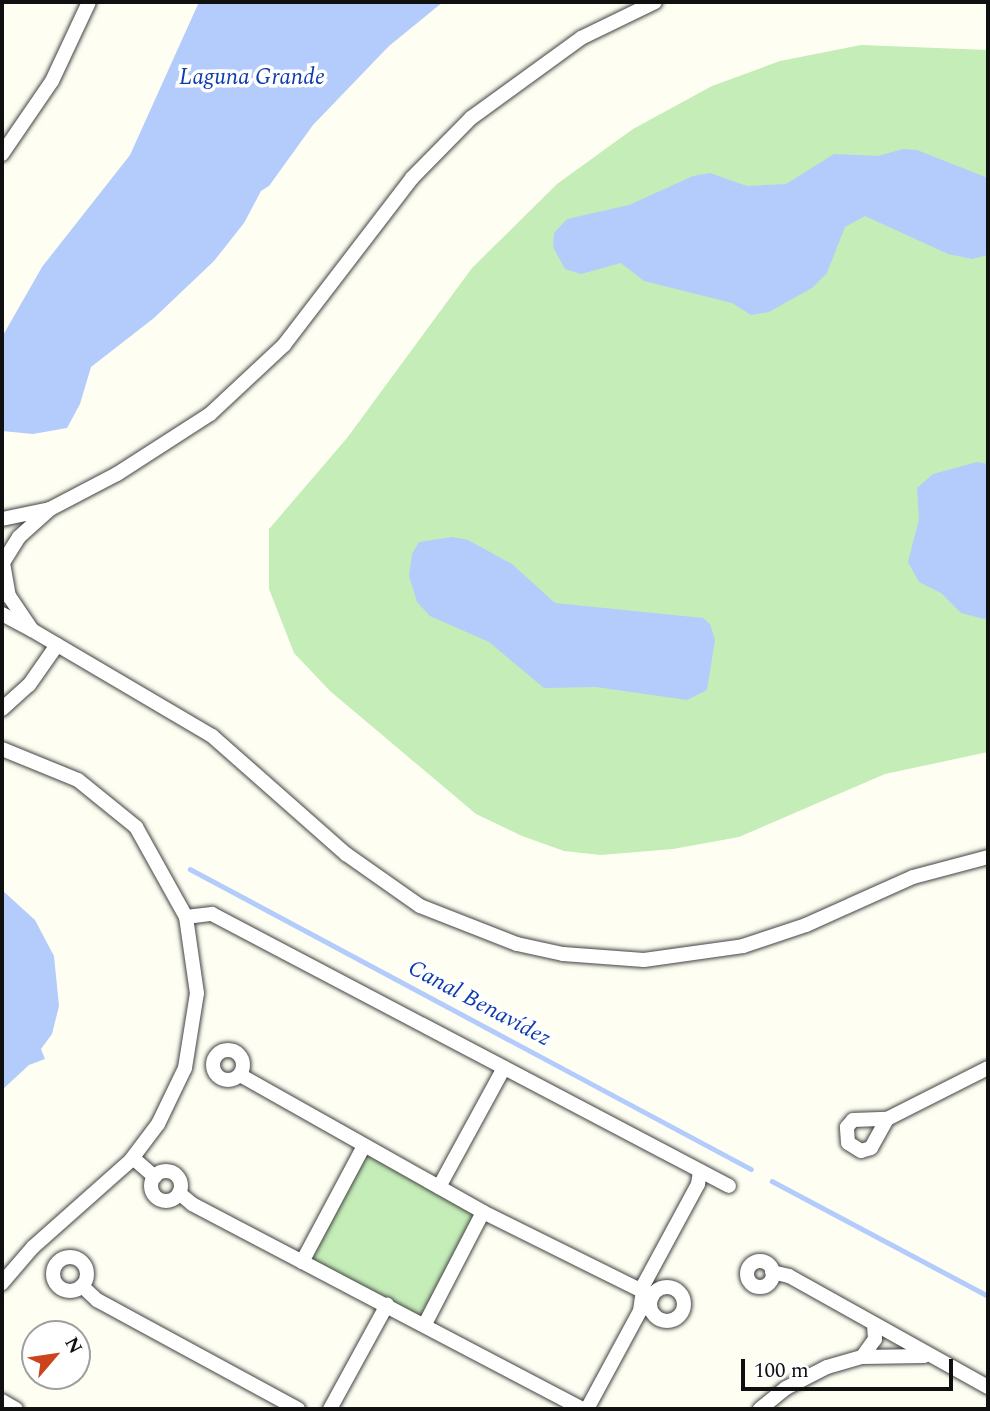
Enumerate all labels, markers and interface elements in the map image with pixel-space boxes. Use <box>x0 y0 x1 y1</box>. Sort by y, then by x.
water label: Laguna Grande <box>179 64 325 92</box>
water label: Canal Benavídez <box>403 955 555 1053</box>
north arrow <box>21 1320 91 1390</box>
text: N <box>57 1332 89 1359</box>
scale bar <box>745 1344 957 1388</box>
text: 100 m <box>754 1355 809 1387</box>

